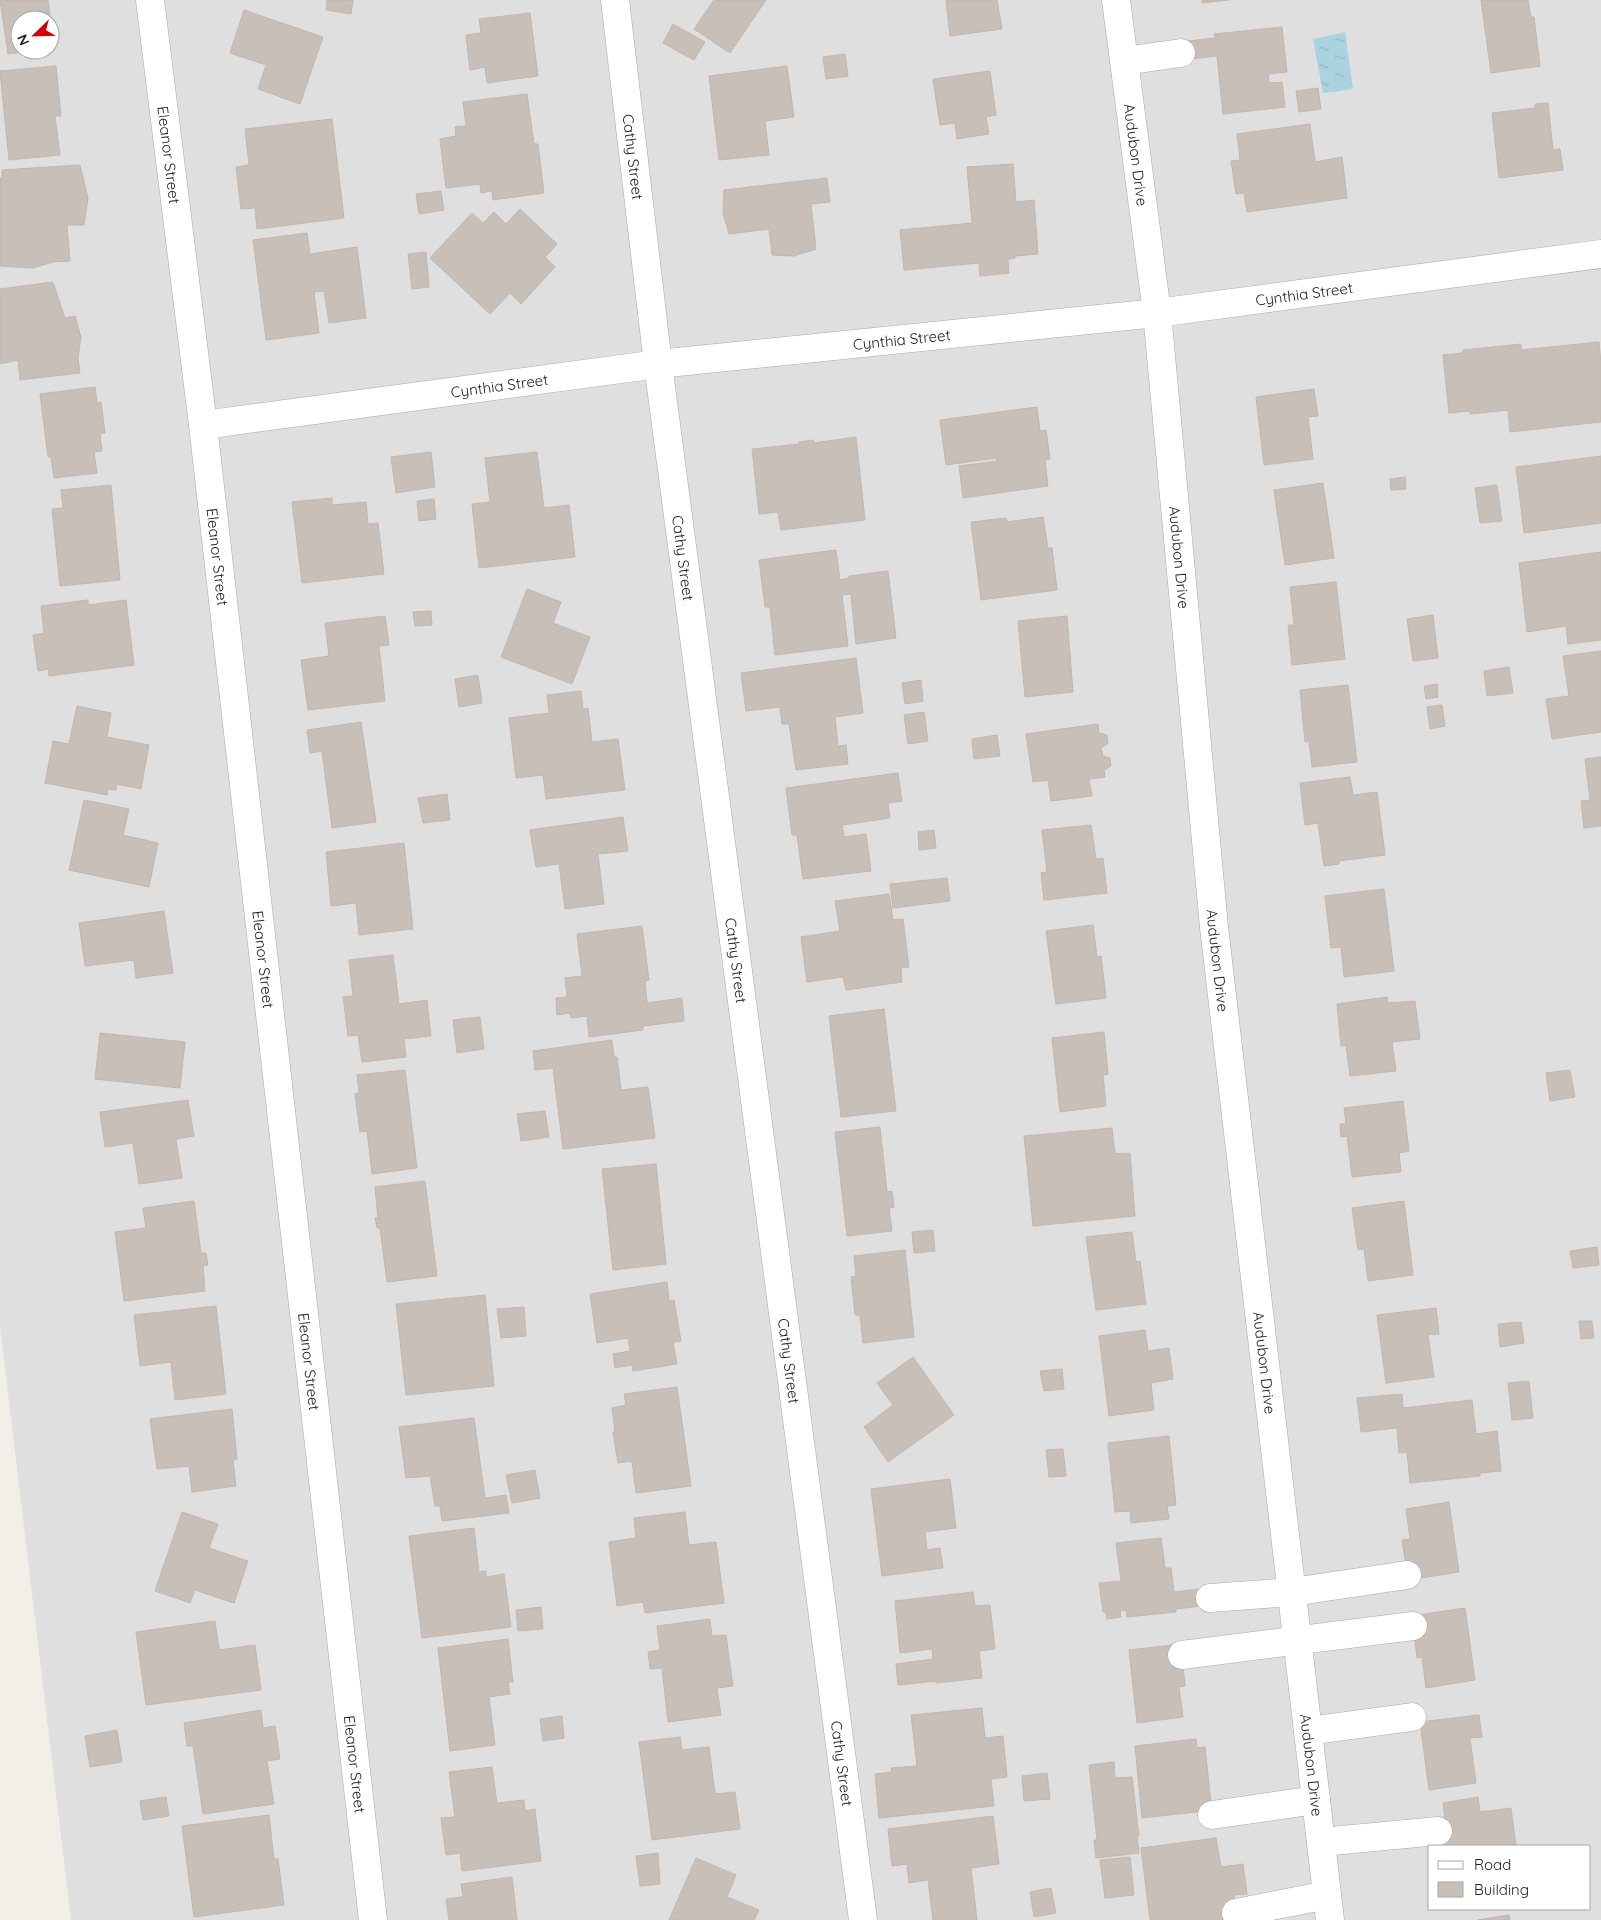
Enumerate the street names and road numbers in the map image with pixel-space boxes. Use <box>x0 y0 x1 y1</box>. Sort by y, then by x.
street label: Audubon Drive <box>1120 102 1152 207</box>
street label: Eleanor Street <box>154 105 185 205</box>
street label: Cathy Street <box>619 113 648 201</box>
street label: Cynthia Street <box>1254 278 1354 309</box>
street label: Cynthia Street <box>852 325 951 354</box>
street label: Cynthia Street <box>449 369 549 401</box>
street label: Audubon Drive <box>1165 505 1194 609</box>
street label: Eleanor Street <box>203 507 233 607</box>
street label: Cathy Street <box>668 514 699 602</box>
street label: Audubon Drive <box>1203 908 1233 1013</box>
street label: Eleanor Street <box>249 909 279 1009</box>
street label: Cathy Street <box>722 916 752 1004</box>
street label: Audubon Drive <box>1249 1310 1280 1415</box>
street label: Eleanor Street <box>295 1312 324 1412</box>
street label: Cathy Street <box>774 1317 804 1405</box>
street label: Audubon Drive <box>1296 1713 1327 1817</box>
street label: Eleanor Street <box>340 1714 370 1814</box>
street label: Cathy Street <box>827 1719 857 1807</box>

